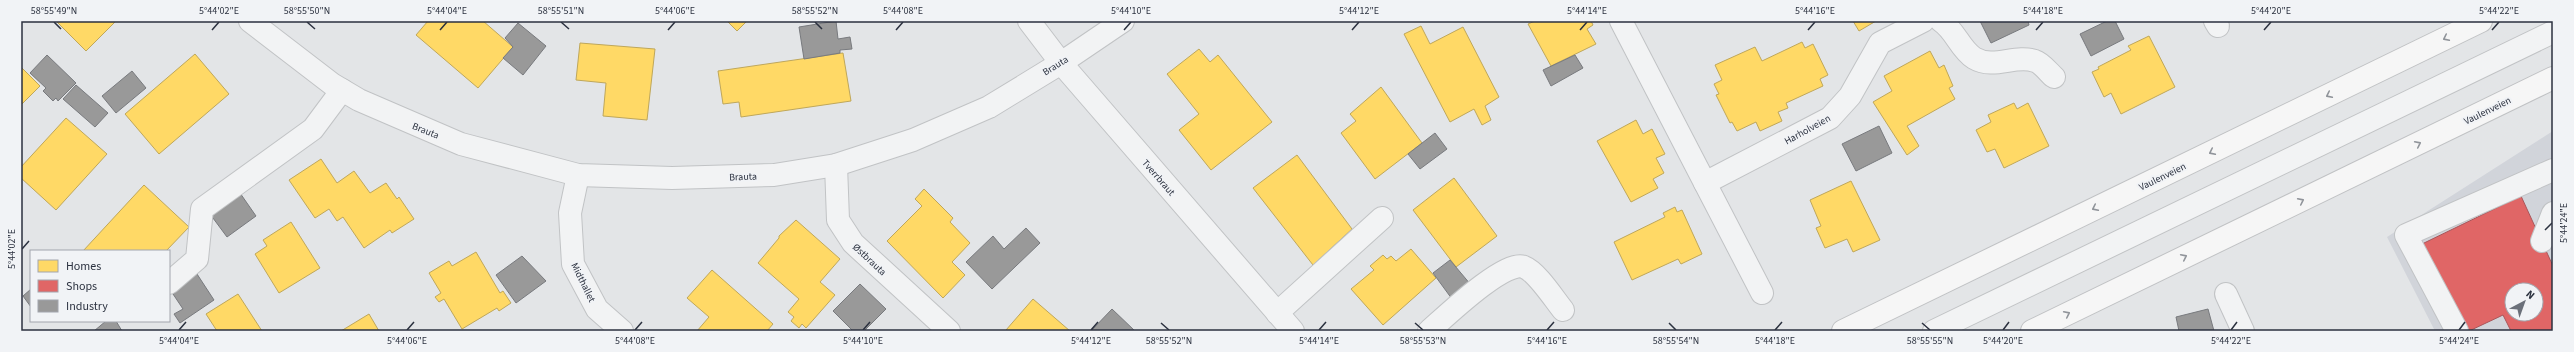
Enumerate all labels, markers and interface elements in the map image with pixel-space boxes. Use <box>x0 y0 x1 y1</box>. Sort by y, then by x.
text: 58°55'49"N <box>31 4 77 18</box>
text: 5°44'02"E <box>199 4 239 18</box>
text: 58°55'50"N <box>284 4 330 18</box>
text: 5°44'04"E <box>427 4 467 18</box>
text: 58°55'51"N <box>538 4 584 18</box>
text: 5°44'06"E <box>655 4 695 18</box>
text: 58°55'52"N <box>792 4 838 18</box>
text: 5°44'08"E <box>883 4 923 18</box>
text: 5°44'10"E <box>1111 4 1151 18</box>
text: 5°44'12"E <box>1339 4 1379 18</box>
text: 5°44'14"E <box>1567 4 1607 18</box>
text: 5°44'16"E <box>1795 4 1835 18</box>
text: 5°44'18"E <box>2023 4 2063 18</box>
text: 5°44'20"E <box>2251 4 2291 18</box>
text: 5°44'22"E <box>2479 4 2519 18</box>
one-way arrow <box>2443 33 2451 41</box>
street label: Brauta <box>1040 53 1071 79</box>
one-way arrow <box>2326 90 2334 98</box>
street label: Vaulenveien <box>2462 93 2513 128</box>
street label: Harholveien <box>1782 111 1833 148</box>
street label: Brauta <box>410 119 441 143</box>
one-way arrow <box>2414 141 2422 149</box>
one-way arrow <box>2209 147 2217 155</box>
street label: Tverrbraut <box>1138 156 1178 199</box>
street label: Vaulenveien <box>2137 159 2188 194</box>
street label: Brauta <box>729 170 757 184</box>
one-way arrow <box>2297 198 2305 205</box>
one-way arrow <box>2092 203 2100 211</box>
text: 5°44'24"E <box>2557 203 2571 243</box>
text: 5°44'02"E <box>5 229 19 269</box>
street label: Østbrauta <box>849 240 889 279</box>
legend <box>30 250 170 322</box>
one-way arrow <box>2180 254 2188 262</box>
text: Homes <box>66 258 101 275</box>
street label: Midthallet <box>567 260 599 305</box>
text: Shops <box>66 278 97 295</box>
north arrow <box>2504 282 2544 322</box>
text: N <box>2523 287 2538 303</box>
text: Industry <box>66 298 108 315</box>
one-way arrow <box>2063 311 2071 319</box>
text: 5°44'04"E <box>159 334 199 348</box>
text: 5°44'06"E <box>387 334 427 348</box>
text: 5°44'08"E <box>615 334 655 348</box>
text: 5°44'10"E <box>843 334 883 348</box>
text: 5°44'12"E <box>1071 334 1111 348</box>
text: 58°55'52"N <box>1146 334 1192 348</box>
text: 5°44'14"E <box>1299 334 1339 348</box>
text: 58°55'53"N <box>1400 334 1446 348</box>
text: 5°44'16"E <box>1527 334 1567 348</box>
text: 58°55'54"N <box>1653 334 1699 348</box>
text: 5°44'18"E <box>1755 334 1795 348</box>
text: 58°55'55"N <box>1907 334 1953 348</box>
text: 5°44'20"E <box>1983 334 2023 348</box>
text: 5°44'22"E <box>2211 334 2251 348</box>
text: 5°44'24"E <box>2439 334 2479 348</box>

